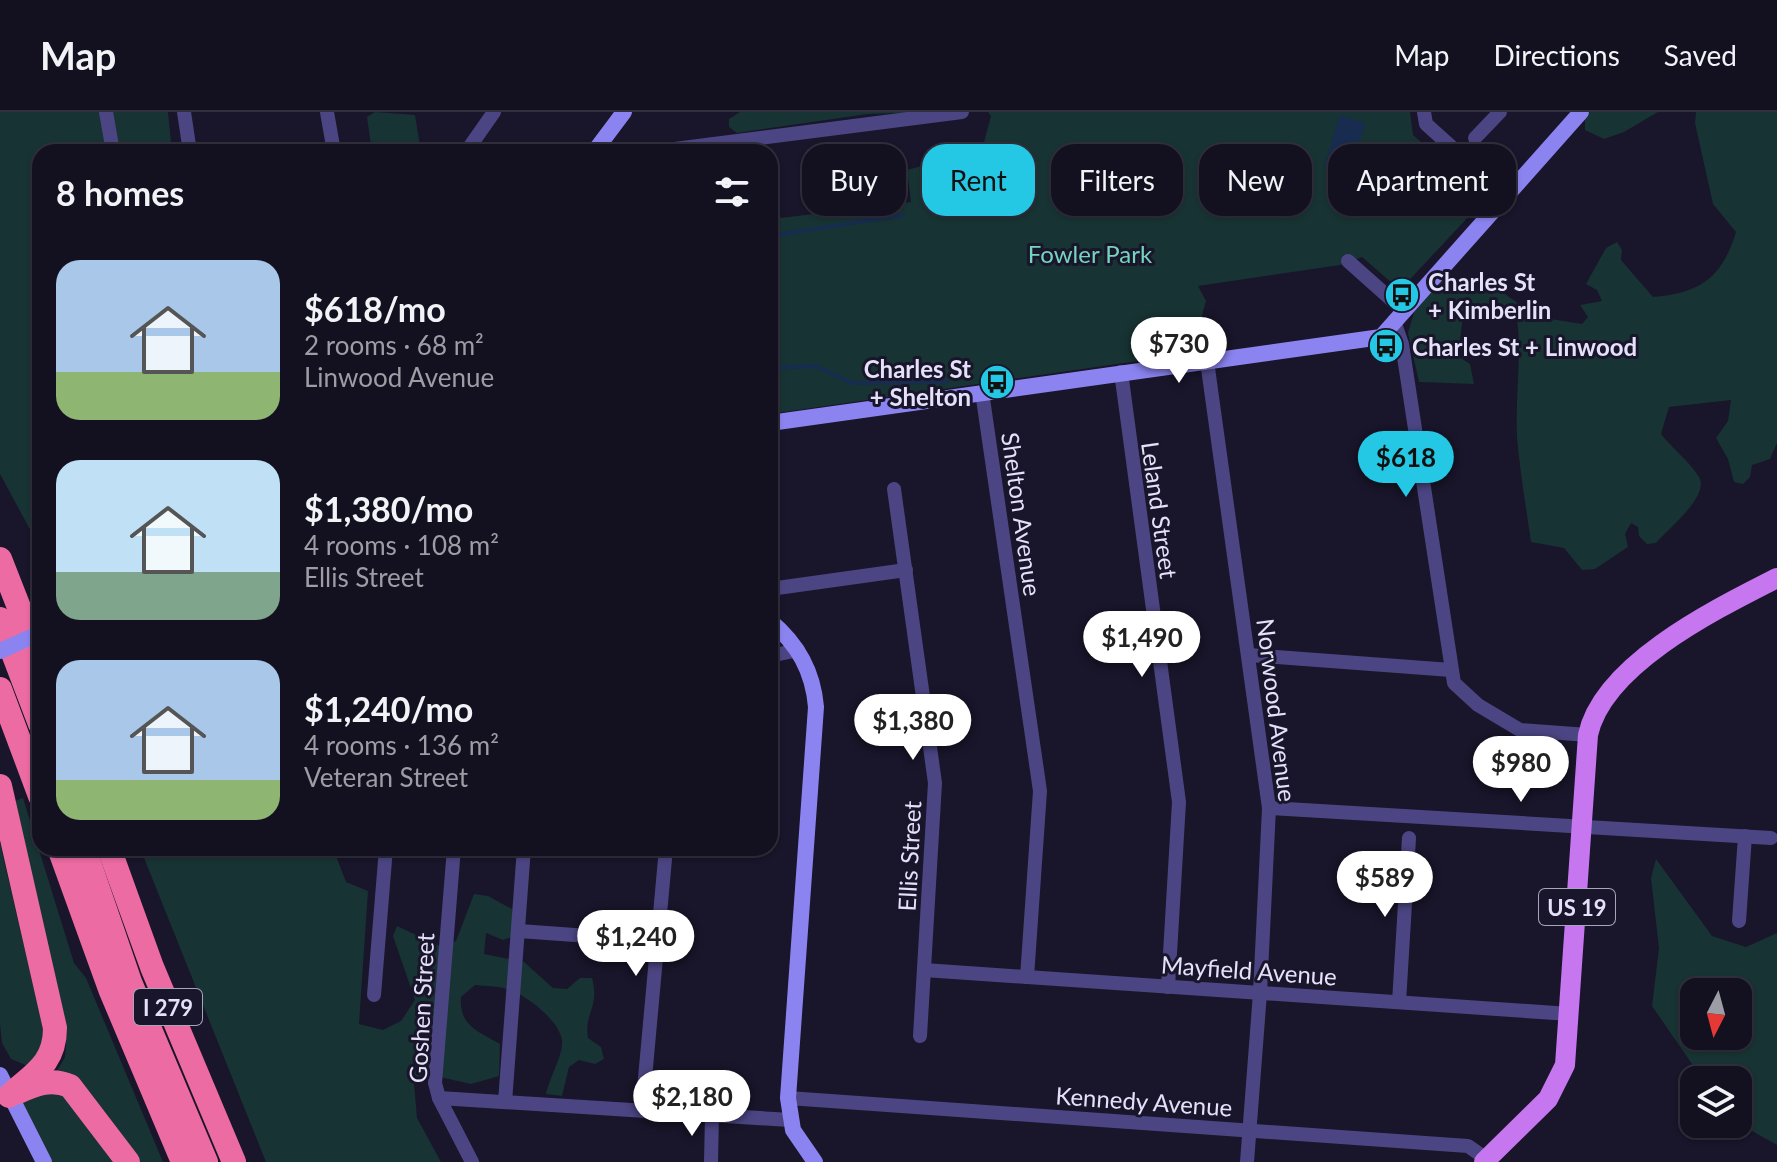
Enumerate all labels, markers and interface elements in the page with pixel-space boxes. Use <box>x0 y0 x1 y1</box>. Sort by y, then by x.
text: Map <box>40 32 116 78</box>
text: Map <box>1394 38 1449 72</box>
text: Directions <box>1493 38 1620 72</box>
text: Saved <box>1664 38 1737 72</box>
chip: Buy <box>802 144 906 216</box>
chip: Rent <box>922 144 1035 216</box>
chip: Filters <box>1051 144 1183 216</box>
chip: New <box>1199 144 1312 216</box>
chip: Apartment <box>1328 144 1516 216</box>
icon: filters <box>710 170 754 214</box>
text: 8 homes <box>56 172 184 213</box>
park label: Fowler Park <box>1028 239 1153 268</box>
place label: Charles St + Kimberlin <box>1428 267 1551 324</box>
bus stop icon: Charles St + Kimberlin <box>1383 276 1421 314</box>
text: $618/mo <box>304 288 446 329</box>
icon: home <box>120 292 216 388</box>
pin: $730 <box>1132 317 1226 385</box>
text: $730 <box>1149 327 1209 359</box>
bus stop icon: Charles St + Linwood <box>1367 327 1405 365</box>
text: 2 rooms · 68 m² <box>304 329 484 361</box>
place label: Charles St + Linwood <box>1412 332 1637 361</box>
place label: Charles St + Shelton <box>864 354 971 411</box>
text: Linwood Avenue <box>304 361 494 393</box>
bus stop icon: Charles St + Shelton <box>978 363 1016 401</box>
street label: Shelton Avenue <box>996 430 1048 598</box>
pin: $618 <box>1359 431 1453 499</box>
street label: Leland Street <box>1136 440 1184 581</box>
text: $618 <box>1376 441 1436 473</box>
text: $1,380/mo <box>304 488 473 529</box>
icon: home <box>120 492 216 588</box>
text: 4 rooms · 108 m² <box>304 529 499 561</box>
text: Ellis Street <box>304 561 424 593</box>
pin: $1,490 <box>1077 611 1207 679</box>
street label: Norwood Avenue <box>1251 617 1303 803</box>
text: $1,490 <box>1101 621 1183 653</box>
text: $1,240/mo <box>304 688 473 729</box>
icon: home <box>120 692 216 788</box>
pin: $1,380 <box>848 694 978 762</box>
text: $1,380 <box>872 704 954 736</box>
text: 4 rooms · 136 m² <box>304 729 499 761</box>
pin: $980 <box>1474 736 1568 804</box>
text: $980 <box>1491 746 1551 778</box>
text: Veteran Street <box>304 761 468 793</box>
street label: Ellis Street <box>892 800 926 912</box>
pin: $589 <box>1338 851 1432 919</box>
text: $589 <box>1355 861 1415 893</box>
road number: US 19 <box>1539 889 1615 925</box>
pin: $1,240 <box>571 910 701 978</box>
text: $1,240 <box>595 920 677 952</box>
street label: Goshen Street <box>403 932 439 1084</box>
street label: Mayfield Avenue <box>1160 949 1338 991</box>
north arrow <box>1680 978 1752 1050</box>
map controls <box>1680 978 1752 1138</box>
road number: I 279 <box>134 989 202 1025</box>
button: layers <box>1680 1066 1752 1138</box>
pin: $2,180 <box>627 1070 757 1138</box>
text: $2,180 <box>651 1080 733 1112</box>
street label: Kennedy Avenue <box>1055 1080 1233 1122</box>

